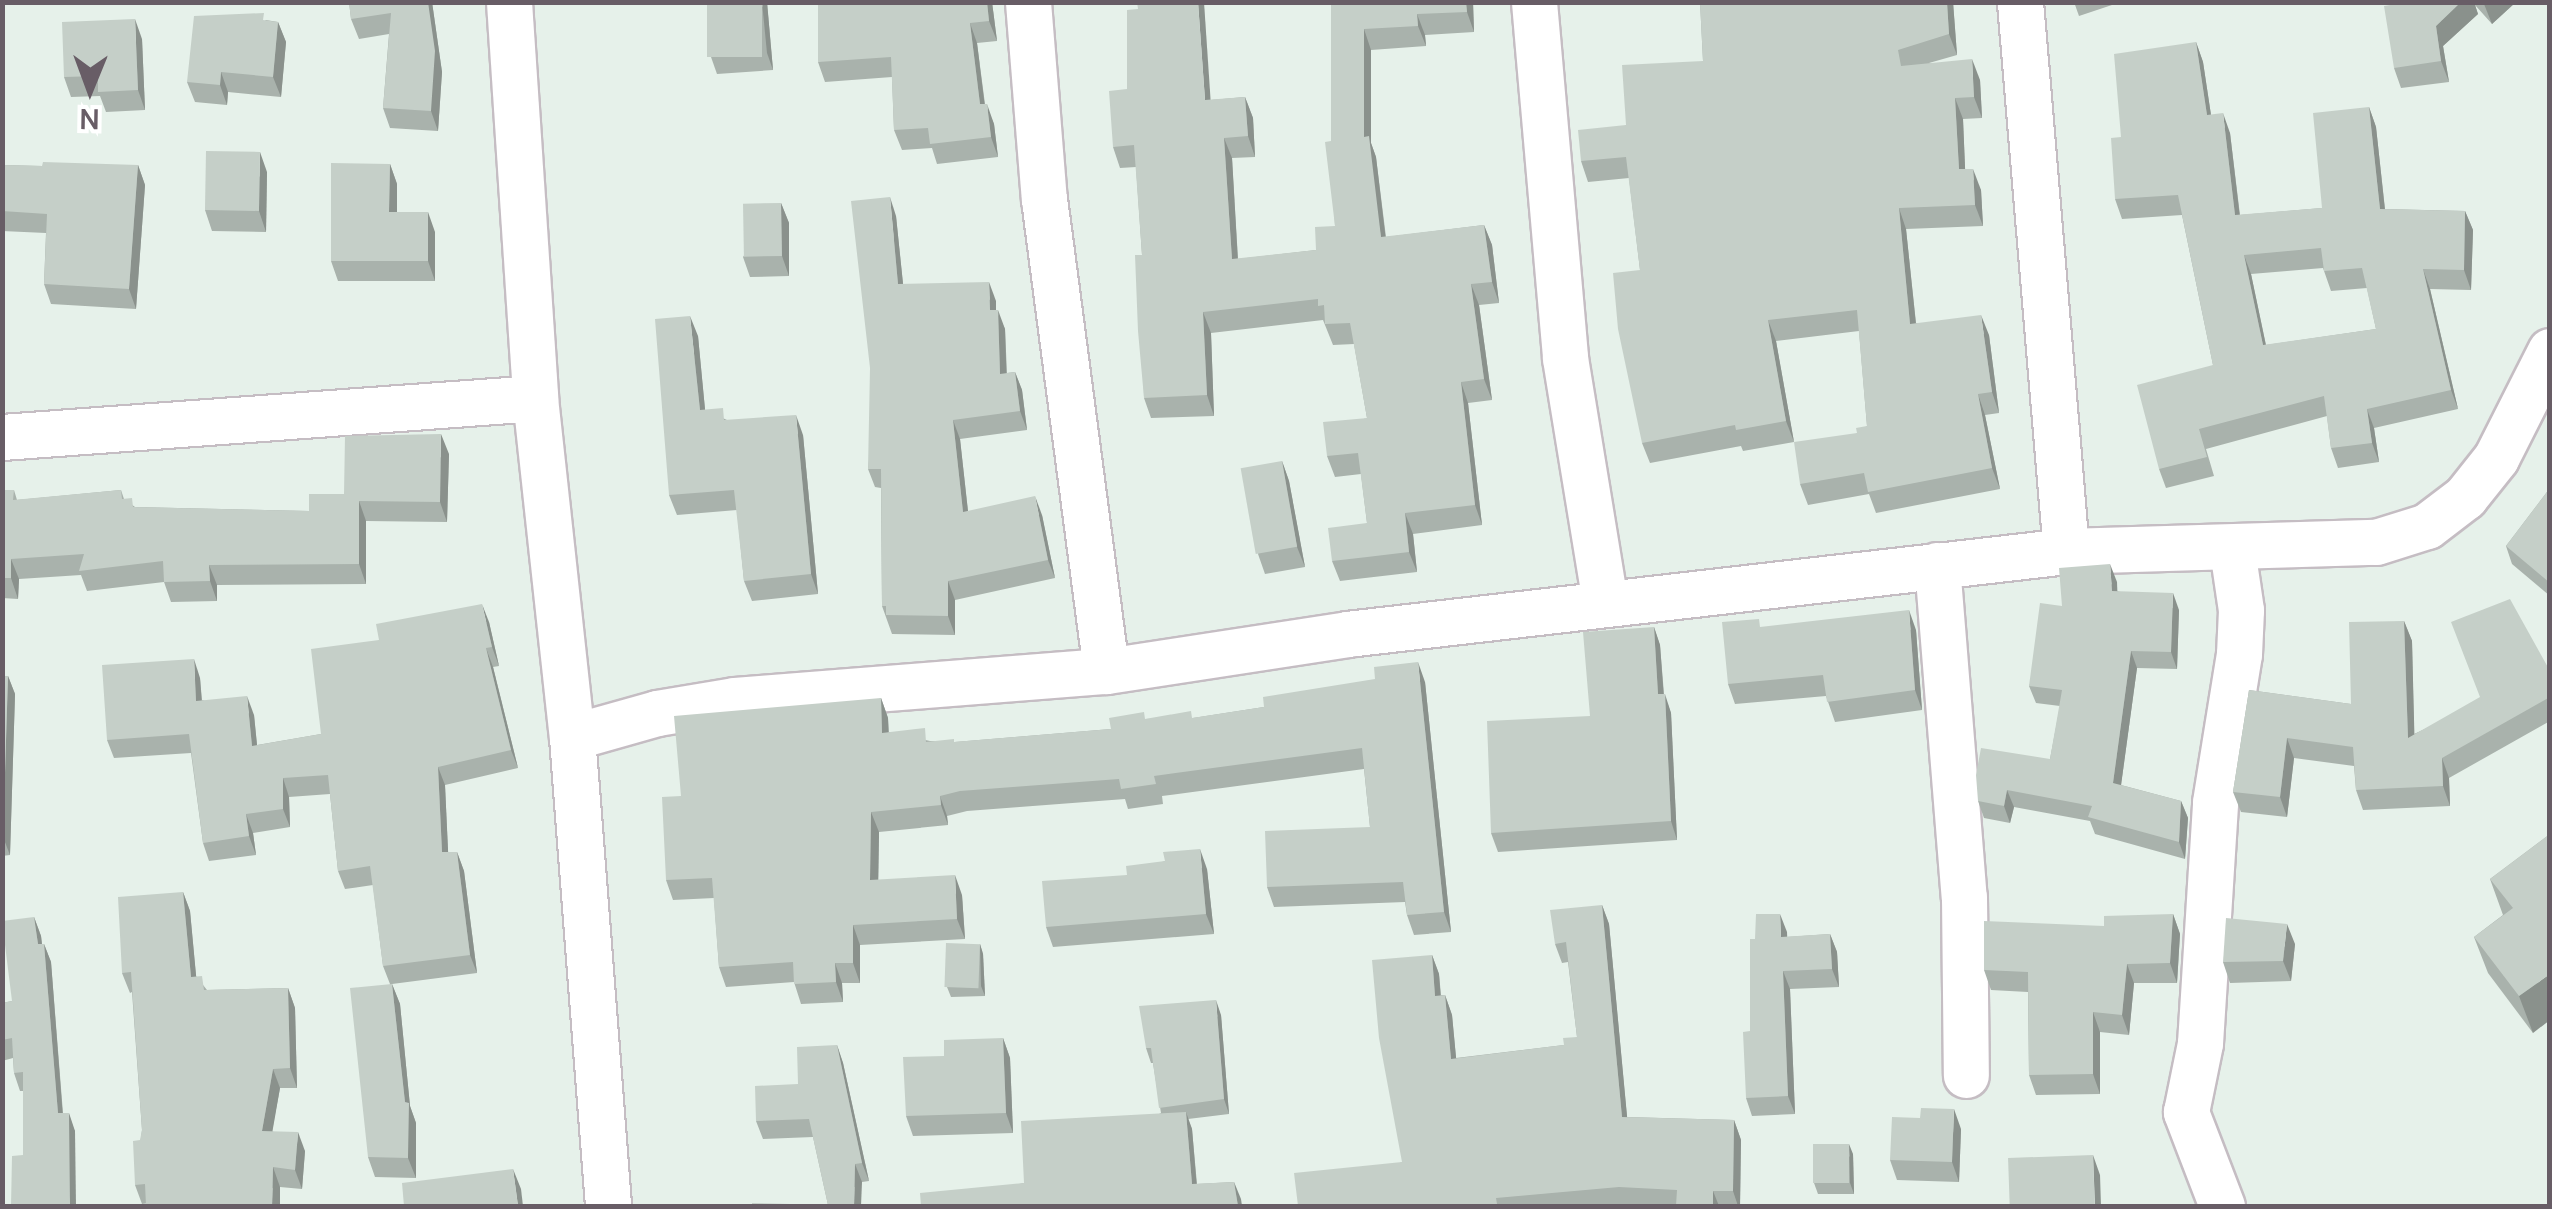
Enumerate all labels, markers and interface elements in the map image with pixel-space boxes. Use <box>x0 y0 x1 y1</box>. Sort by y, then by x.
north arrow <box>40 40 140 140</box>
text: N <box>79 101 100 139</box>

